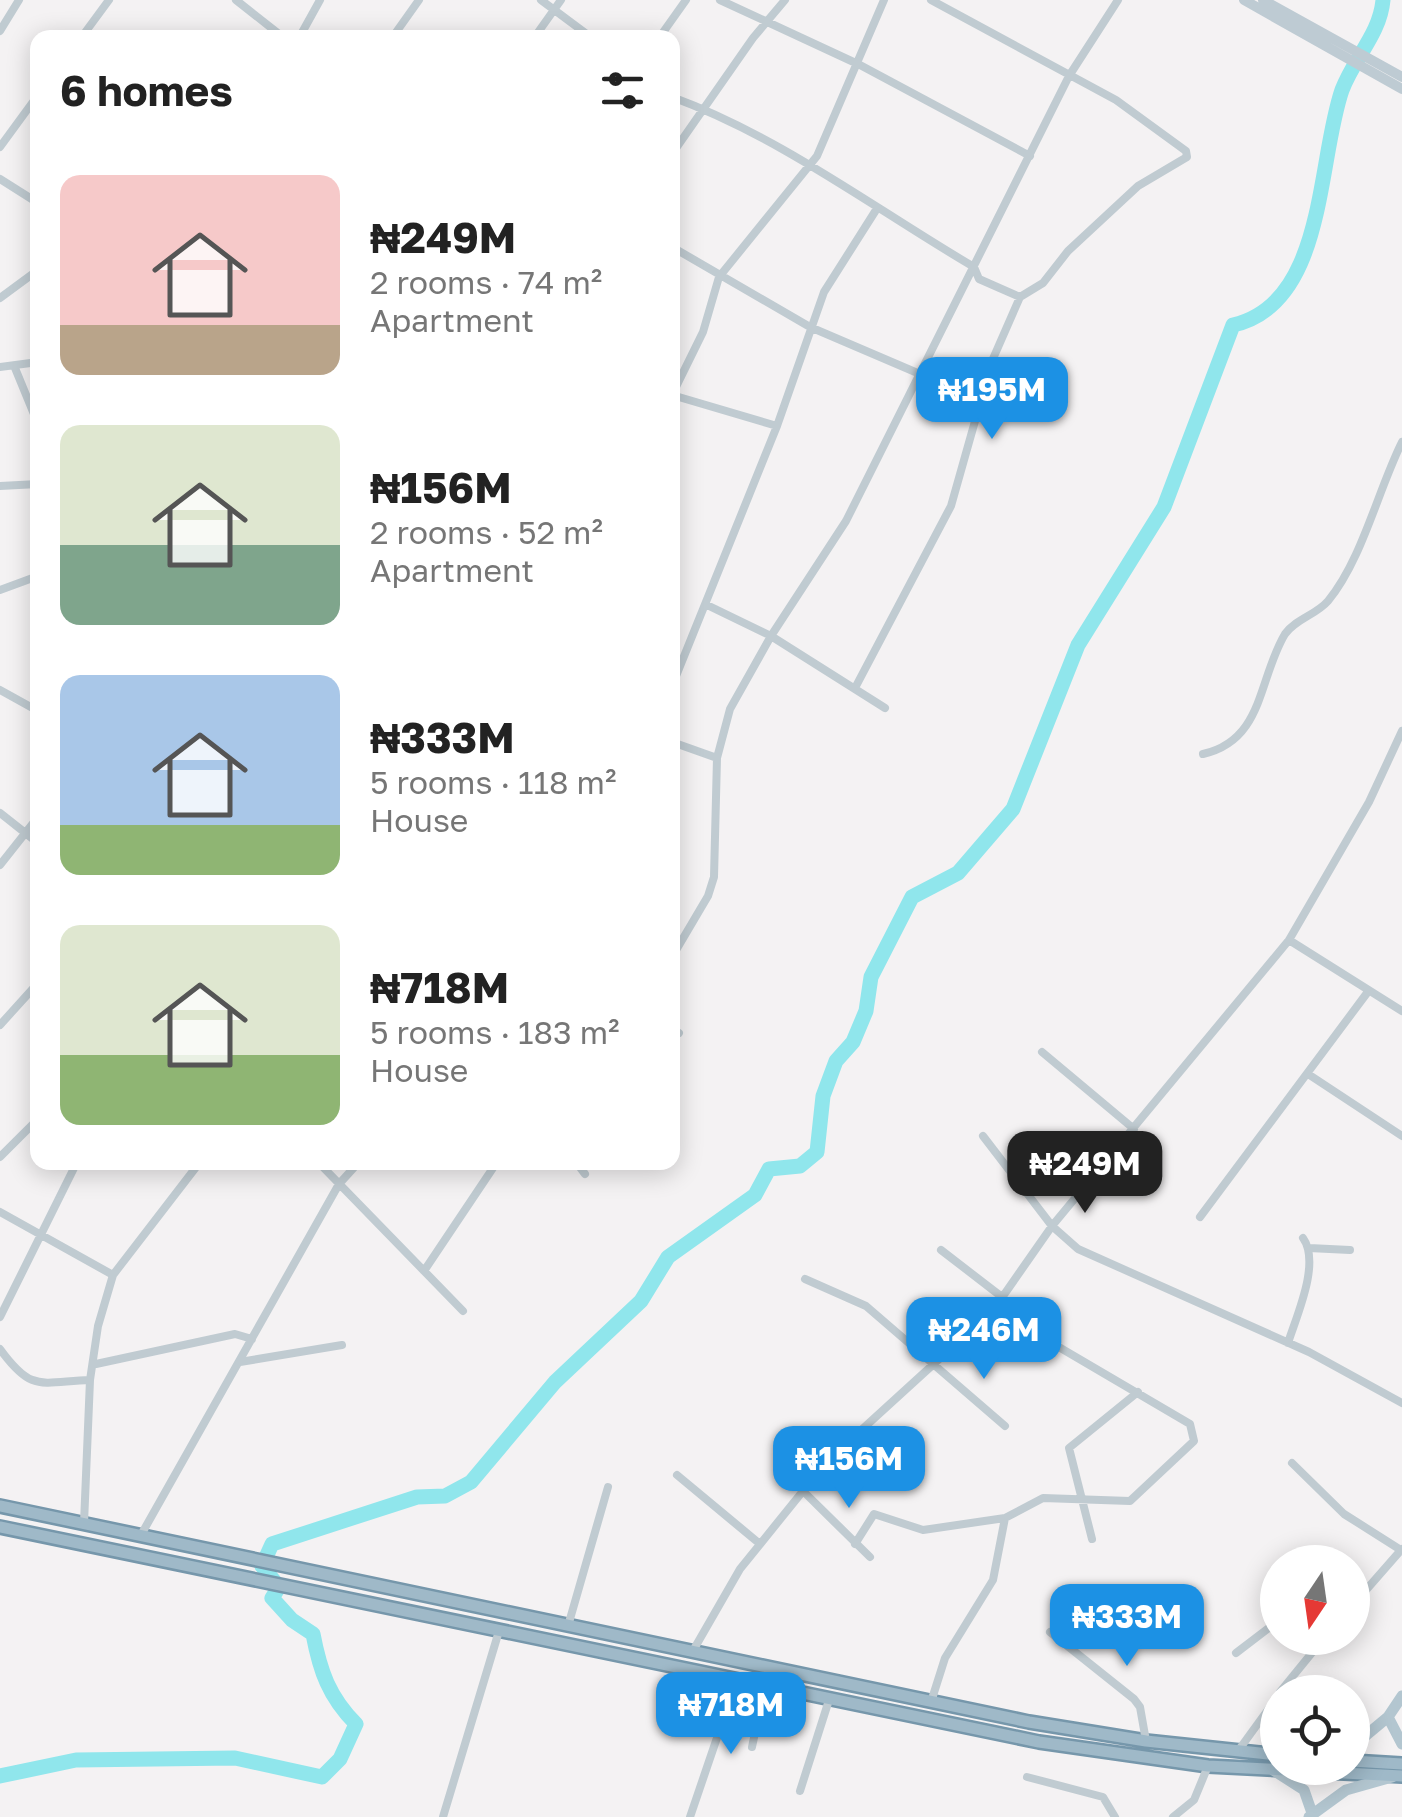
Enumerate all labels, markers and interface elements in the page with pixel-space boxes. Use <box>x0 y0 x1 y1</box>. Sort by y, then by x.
icon: filters <box>595 63 650 118</box>
text: 6 homes <box>60 65 233 115</box>
text: ₦249M <box>370 212 516 262</box>
icon: home <box>140 215 260 335</box>
text: 2 rooms · 74 m² <box>370 263 602 301</box>
text: Apartment <box>370 301 534 339</box>
pin: ₦195M <box>922 357 1062 442</box>
text: ₦195M <box>938 370 1046 408</box>
text: ₦156M <box>370 462 512 512</box>
icon: home <box>140 465 260 585</box>
text: 2 rooms · 52 m² <box>370 513 603 551</box>
text: Apartment <box>370 551 534 589</box>
text: ₦333M <box>370 712 515 762</box>
icon: home <box>140 715 260 835</box>
text: 5 rooms · 118 m² <box>370 763 616 801</box>
text: House <box>370 801 468 839</box>
text: ₦718M <box>370 962 509 1012</box>
icon: home <box>140 965 260 1085</box>
text: 5 rooms · 183 m² <box>370 1013 620 1051</box>
text: House <box>370 1051 468 1089</box>
pin: ₦249M <box>1015 1131 1155 1216</box>
text: ₦249M <box>1029 1144 1141 1182</box>
pin: ₦246M <box>914 1297 1054 1382</box>
text: ₦246M <box>928 1310 1040 1348</box>
pin: ₦156M <box>779 1426 919 1511</box>
text: ₦156M <box>795 1439 903 1477</box>
north arrow <box>1260 1545 1370 1655</box>
map controls <box>1260 1545 1370 1785</box>
pin: ₦333M <box>1057 1584 1197 1669</box>
text: ₦333M <box>1072 1597 1182 1635</box>
pin: ₦718M <box>661 1672 801 1757</box>
button: locate <box>1260 1675 1370 1785</box>
text: ₦718M <box>678 1685 784 1723</box>

